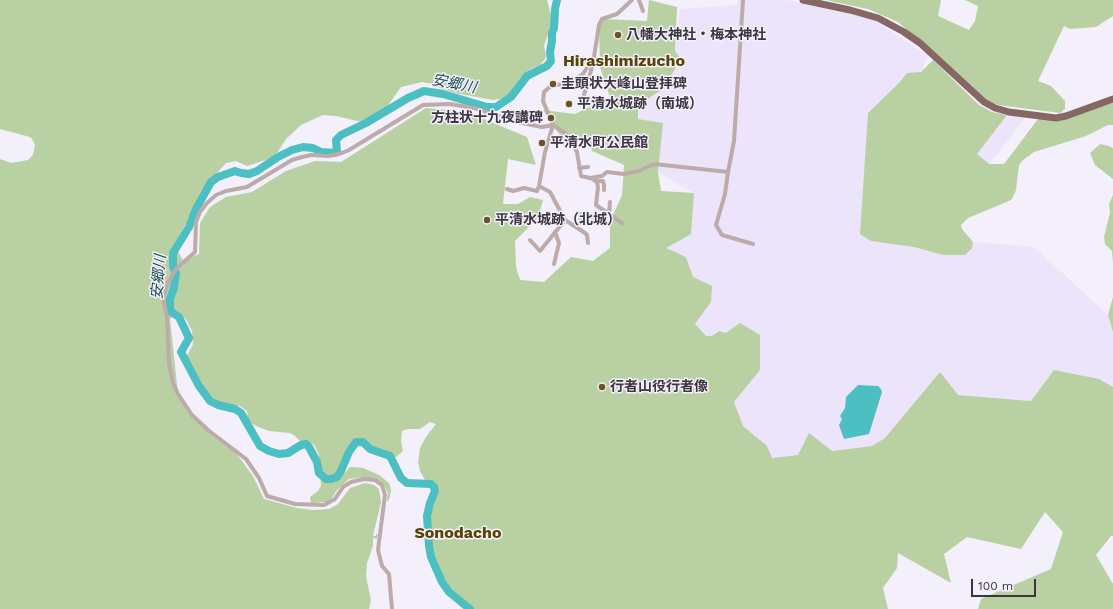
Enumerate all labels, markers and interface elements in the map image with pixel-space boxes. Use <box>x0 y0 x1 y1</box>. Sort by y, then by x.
place label: 八幡大神社・梅本神社 <box>626 27 766 43</box>
marker: 八幡大神社・梅本神社 <box>613 30 623 40</box>
district label: Hirashimizucho <box>563 51 685 71</box>
water label: 安郷川 <box>430 71 478 97</box>
place label: 圭頭状大峰山登拝碑 <box>561 76 687 92</box>
marker: 圭頭状大峰山登拝碑 <box>548 79 558 89</box>
place label: 平清水城跡（南城） <box>577 96 703 112</box>
marker: 平清水城跡（南城） <box>564 99 574 109</box>
place label: 方柱状十九夜講碑 <box>431 110 543 126</box>
marker: 方柱状十九夜講碑 <box>546 113 556 123</box>
place label: 平清水町公民館 <box>550 135 648 151</box>
marker: 平清水町公民館 <box>537 138 547 148</box>
place label: 平清水城跡（北城） <box>495 212 621 228</box>
marker: 平清水城跡（北城） <box>482 215 492 225</box>
water label: 安郷川 <box>148 254 170 300</box>
place label: 行者山役行者像 <box>610 379 708 395</box>
marker: 行者山役行者像 <box>597 382 607 392</box>
district label: Sonodacho <box>414 523 502 543</box>
scale bar <box>973 571 1038 597</box>
text: 100 m <box>978 579 1013 593</box>

